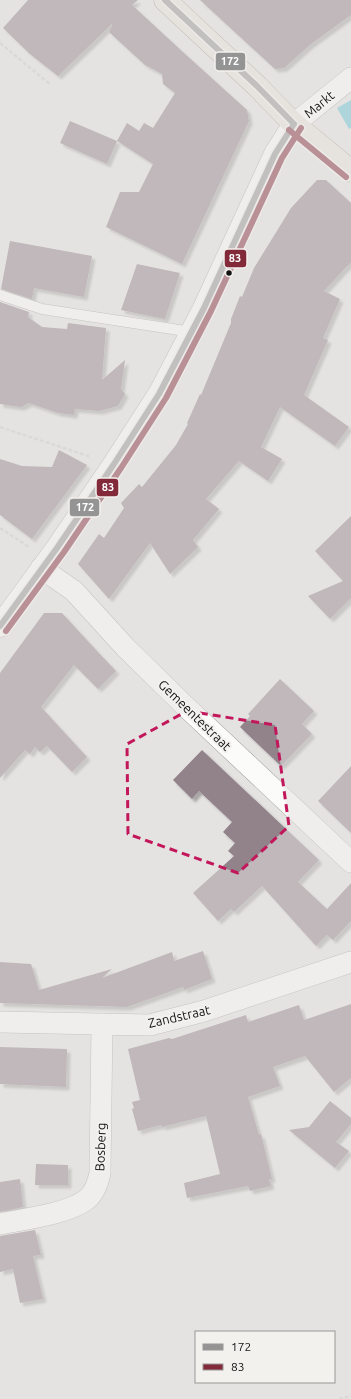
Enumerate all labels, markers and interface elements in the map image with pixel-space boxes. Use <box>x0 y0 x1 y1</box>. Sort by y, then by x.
line badge: 172 <box>215 52 246 71</box>
text: 172 <box>221 55 239 67</box>
street label: Markt <box>301 88 337 120</box>
line badge: 83 <box>224 249 247 268</box>
text: 83 <box>229 252 241 264</box>
unlabelled marker <box>224 268 234 278</box>
line badge: 83 <box>96 478 119 497</box>
text: 83 <box>102 481 114 493</box>
line badge: 172 <box>69 498 100 517</box>
text: 172 <box>76 501 94 513</box>
street label: Gemeentestraat <box>156 677 234 753</box>
street label: Zandstraat <box>147 1002 211 1030</box>
street label: Bosberg <box>92 1122 108 1172</box>
legend <box>195 1331 335 1383</box>
text: 172 <box>231 1340 251 1353</box>
text: 83 <box>231 1360 245 1373</box>

